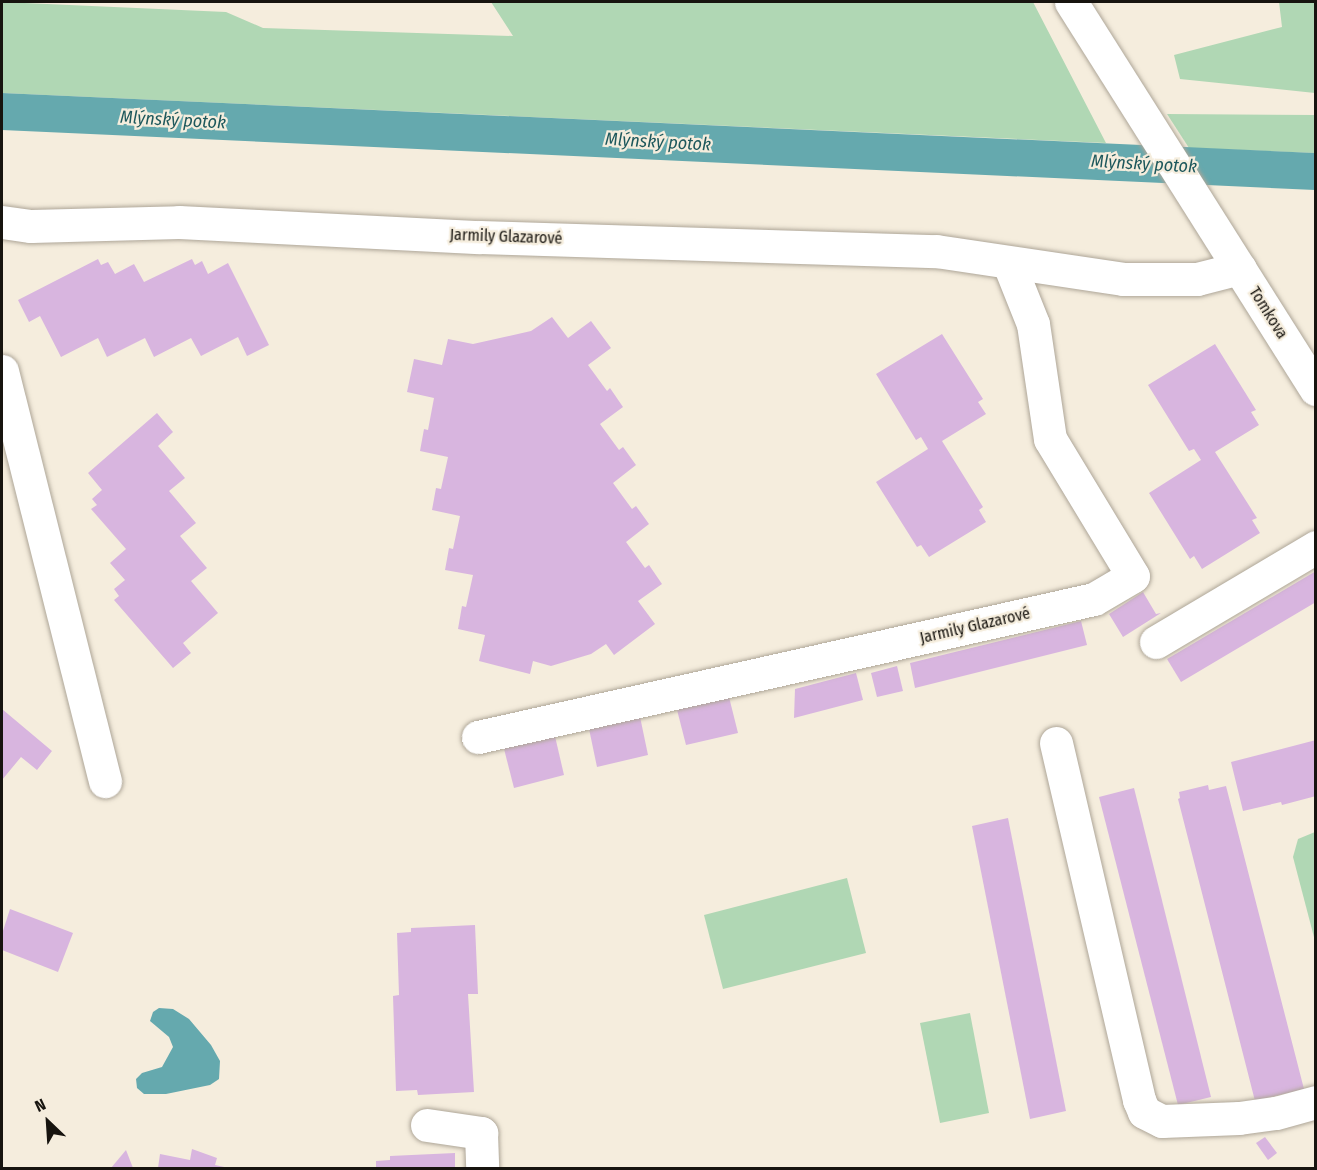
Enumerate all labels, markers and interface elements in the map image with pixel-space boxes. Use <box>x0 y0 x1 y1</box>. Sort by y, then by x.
water label: Mlýnský potok <box>119 106 227 134</box>
water label: Mlýnský potok <box>604 128 712 156</box>
water label: Mlýnský potok <box>1090 150 1198 178</box>
street label: Jarmily Glazarové <box>449 225 563 249</box>
street label: Tomkova <box>1245 283 1291 343</box>
street label: Jarmily Glazarové <box>918 604 1032 648</box>
north arrow <box>18 1092 78 1152</box>
text: N <box>32 1095 49 1116</box>

